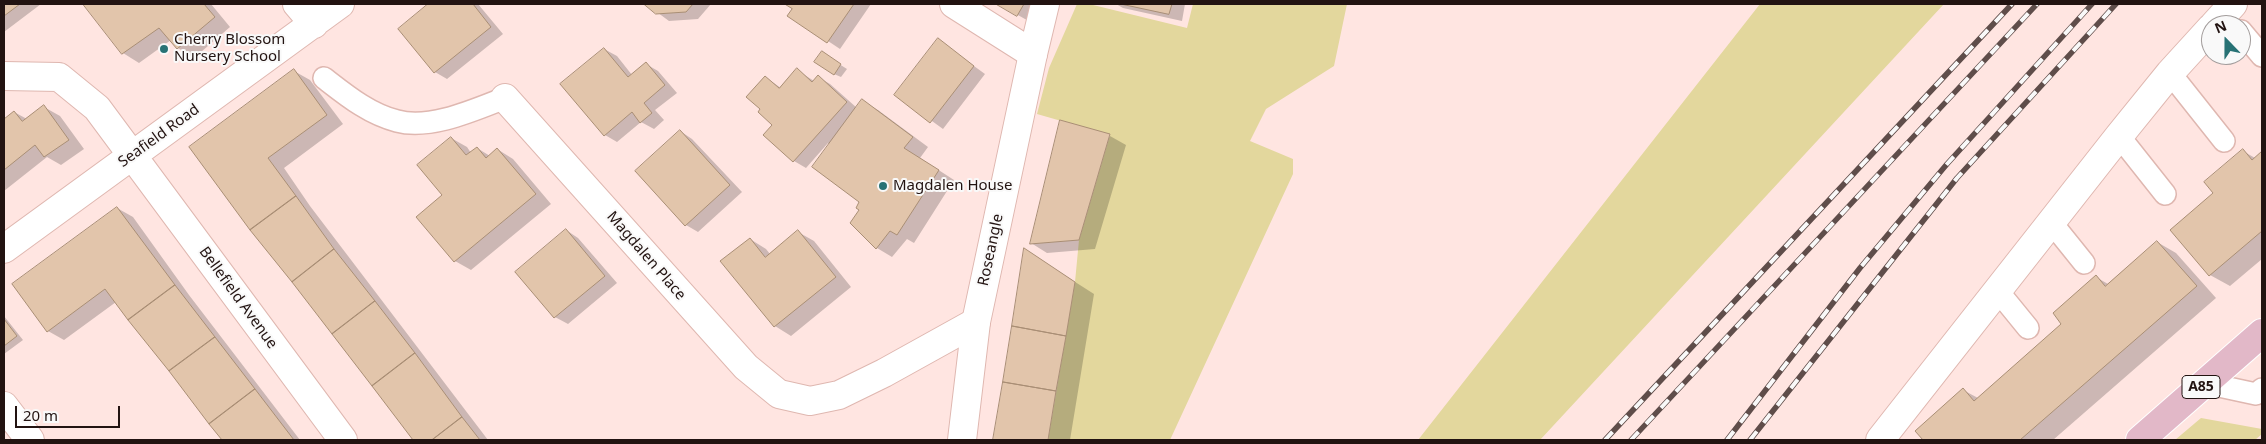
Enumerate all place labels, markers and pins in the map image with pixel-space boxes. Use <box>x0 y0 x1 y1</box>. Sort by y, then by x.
place label: Cherry Blossom Nursery School <box>174 31 285 66</box>
marker: Cherry Blossom Nursery School <box>158 43 170 55</box>
place label: Magdalen House <box>893 177 1012 195</box>
marker: Magdalen House <box>877 180 889 192</box>

